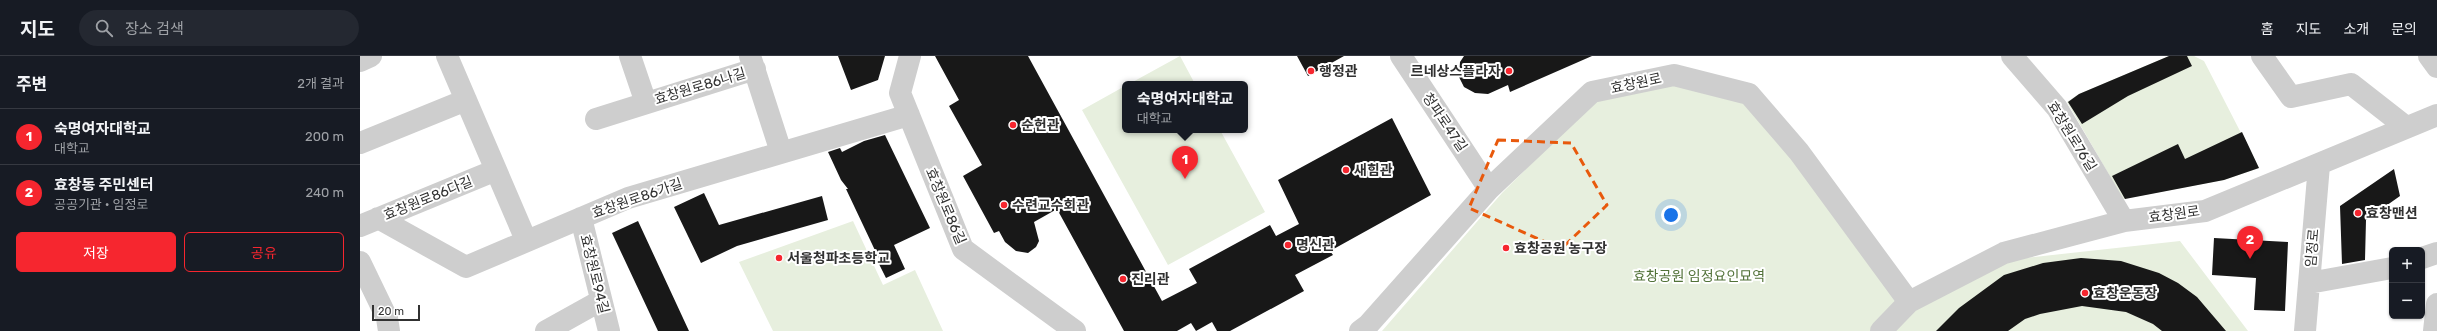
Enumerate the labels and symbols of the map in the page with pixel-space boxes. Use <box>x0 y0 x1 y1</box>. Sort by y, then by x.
place label: 행정관 <box>1319 63 1358 80</box>
place label: 르네상스플라자 <box>1411 63 1501 80</box>
street label: 효창원로86나길 <box>652 65 748 108</box>
marker: 행정관 <box>1306 66 1316 76</box>
marker: 르네상스플라자 <box>1504 66 1514 76</box>
street label: 효창원로 <box>1609 70 1663 97</box>
street label: 청파로47길 <box>1419 90 1470 155</box>
street label: 효창원로76길 <box>2043 98 2100 175</box>
place label: 순헌관 <box>1021 117 1060 134</box>
marker: 순헌관 <box>1008 120 1018 130</box>
pin: 1 <box>1172 146 1198 179</box>
place label: 새힘관 <box>1354 162 1393 179</box>
street label: 효창원로86길 <box>922 165 969 247</box>
marker: 새힘관 <box>1341 165 1351 175</box>
street label: 효창원로86다길 <box>381 173 475 224</box>
street label: 효창원로86가길 <box>590 175 685 222</box>
place label: 수련교수회관 <box>1012 197 1089 214</box>
marker: 수련교수회관 <box>999 200 1009 210</box>
street label: 효창원로 <box>2147 202 2201 226</box>
your location <box>1661 205 1681 225</box>
place label: 효창맨션 <box>2366 205 2418 222</box>
marker: 효창맨션 <box>2353 208 2363 218</box>
pin: 2 <box>2237 226 2263 259</box>
street label: 임정로 <box>2302 228 2323 268</box>
street label: 효창원로94길 <box>576 233 613 316</box>
place label: 명신관 <box>1296 237 1335 254</box>
marker: 명신관 <box>1283 240 1293 250</box>
place label: 효창공원 농구장 <box>1514 240 1607 257</box>
marker: 효창공원 농구장 <box>1501 243 1511 253</box>
place label: 서울청파초등학교 <box>787 250 890 267</box>
marker: 서울청파초등학교 <box>774 253 784 263</box>
park label: 효창공원 임정요인묘역 <box>1633 268 1765 285</box>
place label: 진리관 <box>1131 271 1170 288</box>
marker: 진리관 <box>1118 274 1128 284</box>
place label: 효창운동장 <box>2093 285 2158 302</box>
marker: 효창운동장 <box>2080 288 2090 298</box>
scale bar <box>372 303 420 322</box>

